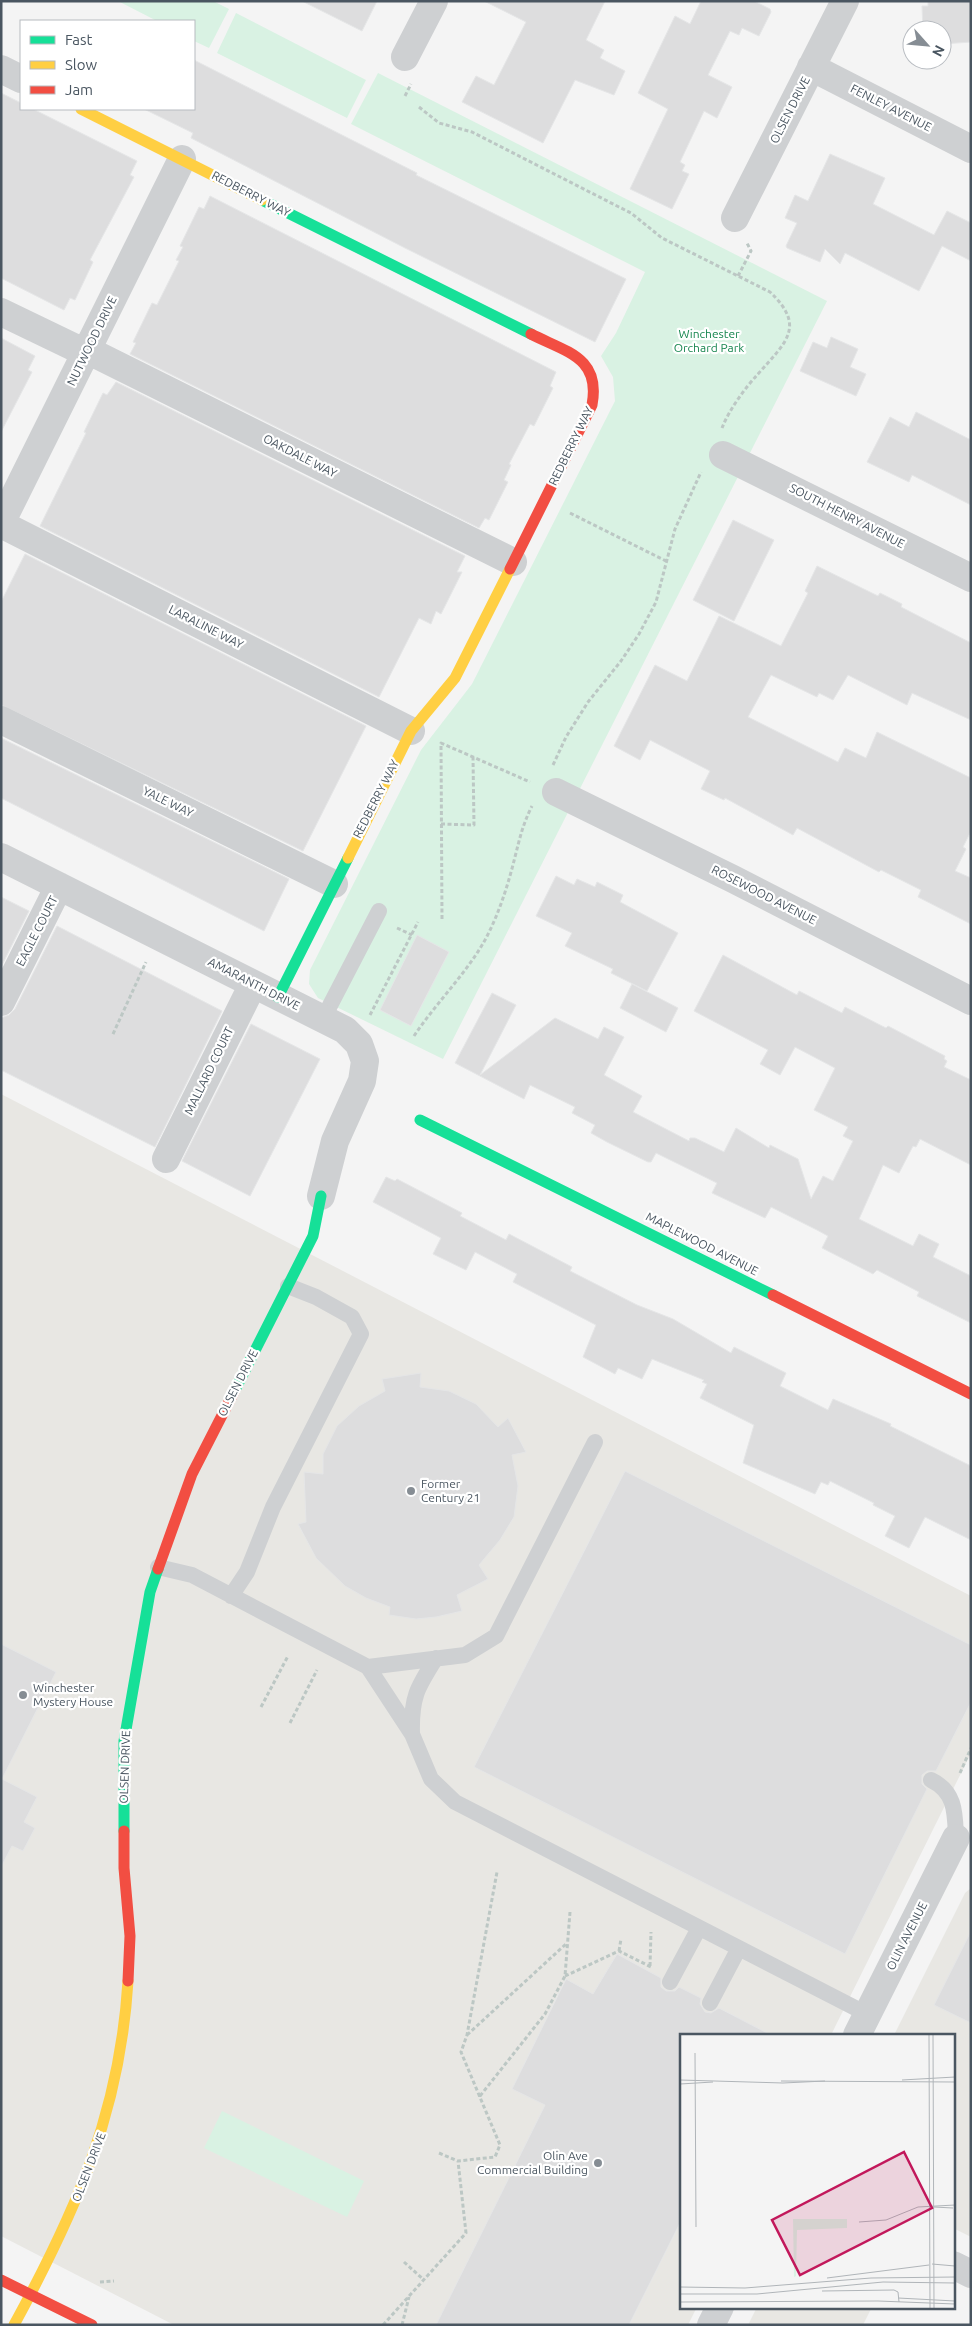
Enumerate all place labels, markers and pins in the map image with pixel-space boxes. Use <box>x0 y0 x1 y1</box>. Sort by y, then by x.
place label: Former Century 21 <box>421 1477 480 1504</box>
marker: Former Century 21 <box>405 1485 417 1497</box>
place label: Winchester Mystery House <box>33 1681 113 1708</box>
marker: Winchester Mystery House <box>17 1689 29 1701</box>
place label: Olin Ave Commercial Building <box>477 2149 588 2176</box>
marker: Olin Ave Commercial Building <box>592 2157 604 2169</box>

